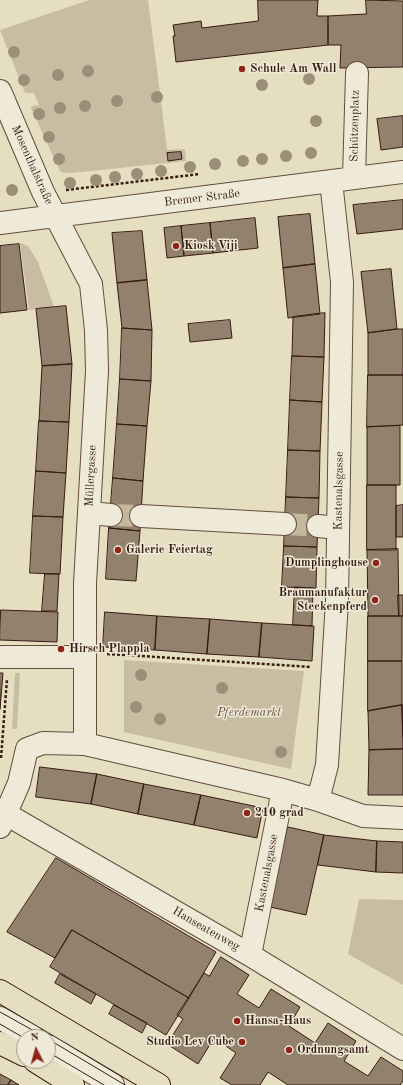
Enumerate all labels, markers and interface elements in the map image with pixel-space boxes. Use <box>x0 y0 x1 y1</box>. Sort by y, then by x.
place label: Schule Am Wall <box>250 62 336 76</box>
marker: Schule Am Wall <box>237 64 247 74</box>
street label: Schützenplatz <box>347 90 363 162</box>
street label: Mosenthalstraße <box>8 123 56 207</box>
street label: Bremer Straße <box>163 186 241 210</box>
place label: Kiosk Viji <box>184 239 238 253</box>
marker: Kiosk Viji <box>171 241 181 251</box>
street label: Müllergasse <box>82 445 100 507</box>
street label: Kastenalsgasse <box>331 451 347 531</box>
place label: Galerie Feiertag <box>126 543 213 557</box>
marker: Galerie Feiertag <box>113 545 123 555</box>
place label: Dumplinghouse <box>285 556 368 570</box>
marker: Dumplinghouse <box>371 558 381 568</box>
place label: Braumanufaktur Steckenpferd <box>278 586 367 614</box>
marker: Braumanufaktur Steckenpferd <box>370 595 380 605</box>
place label: Hirsch Plappla <box>69 642 150 656</box>
marker: Hirsch Plappla <box>56 644 66 654</box>
park label: Pferdemarkt <box>217 706 281 720</box>
place label: 210 grad <box>255 806 304 820</box>
marker: 210 grad <box>242 808 252 818</box>
street label: Kastenalsgasse <box>252 833 282 913</box>
street label: Hanseatenweg <box>170 904 242 954</box>
place label: Hansa-Haus <box>245 1014 311 1028</box>
marker: Hansa-Haus <box>232 1016 242 1026</box>
north arrow <box>16 1029 56 1069</box>
text: N <box>30 1032 40 1043</box>
place label: Studio Lev Cube <box>146 1035 234 1049</box>
marker: Studio Lev Cube <box>237 1037 247 1047</box>
place label: Ordnungsamt <box>297 1043 369 1057</box>
marker: Ordnungsamt <box>284 1045 294 1055</box>

